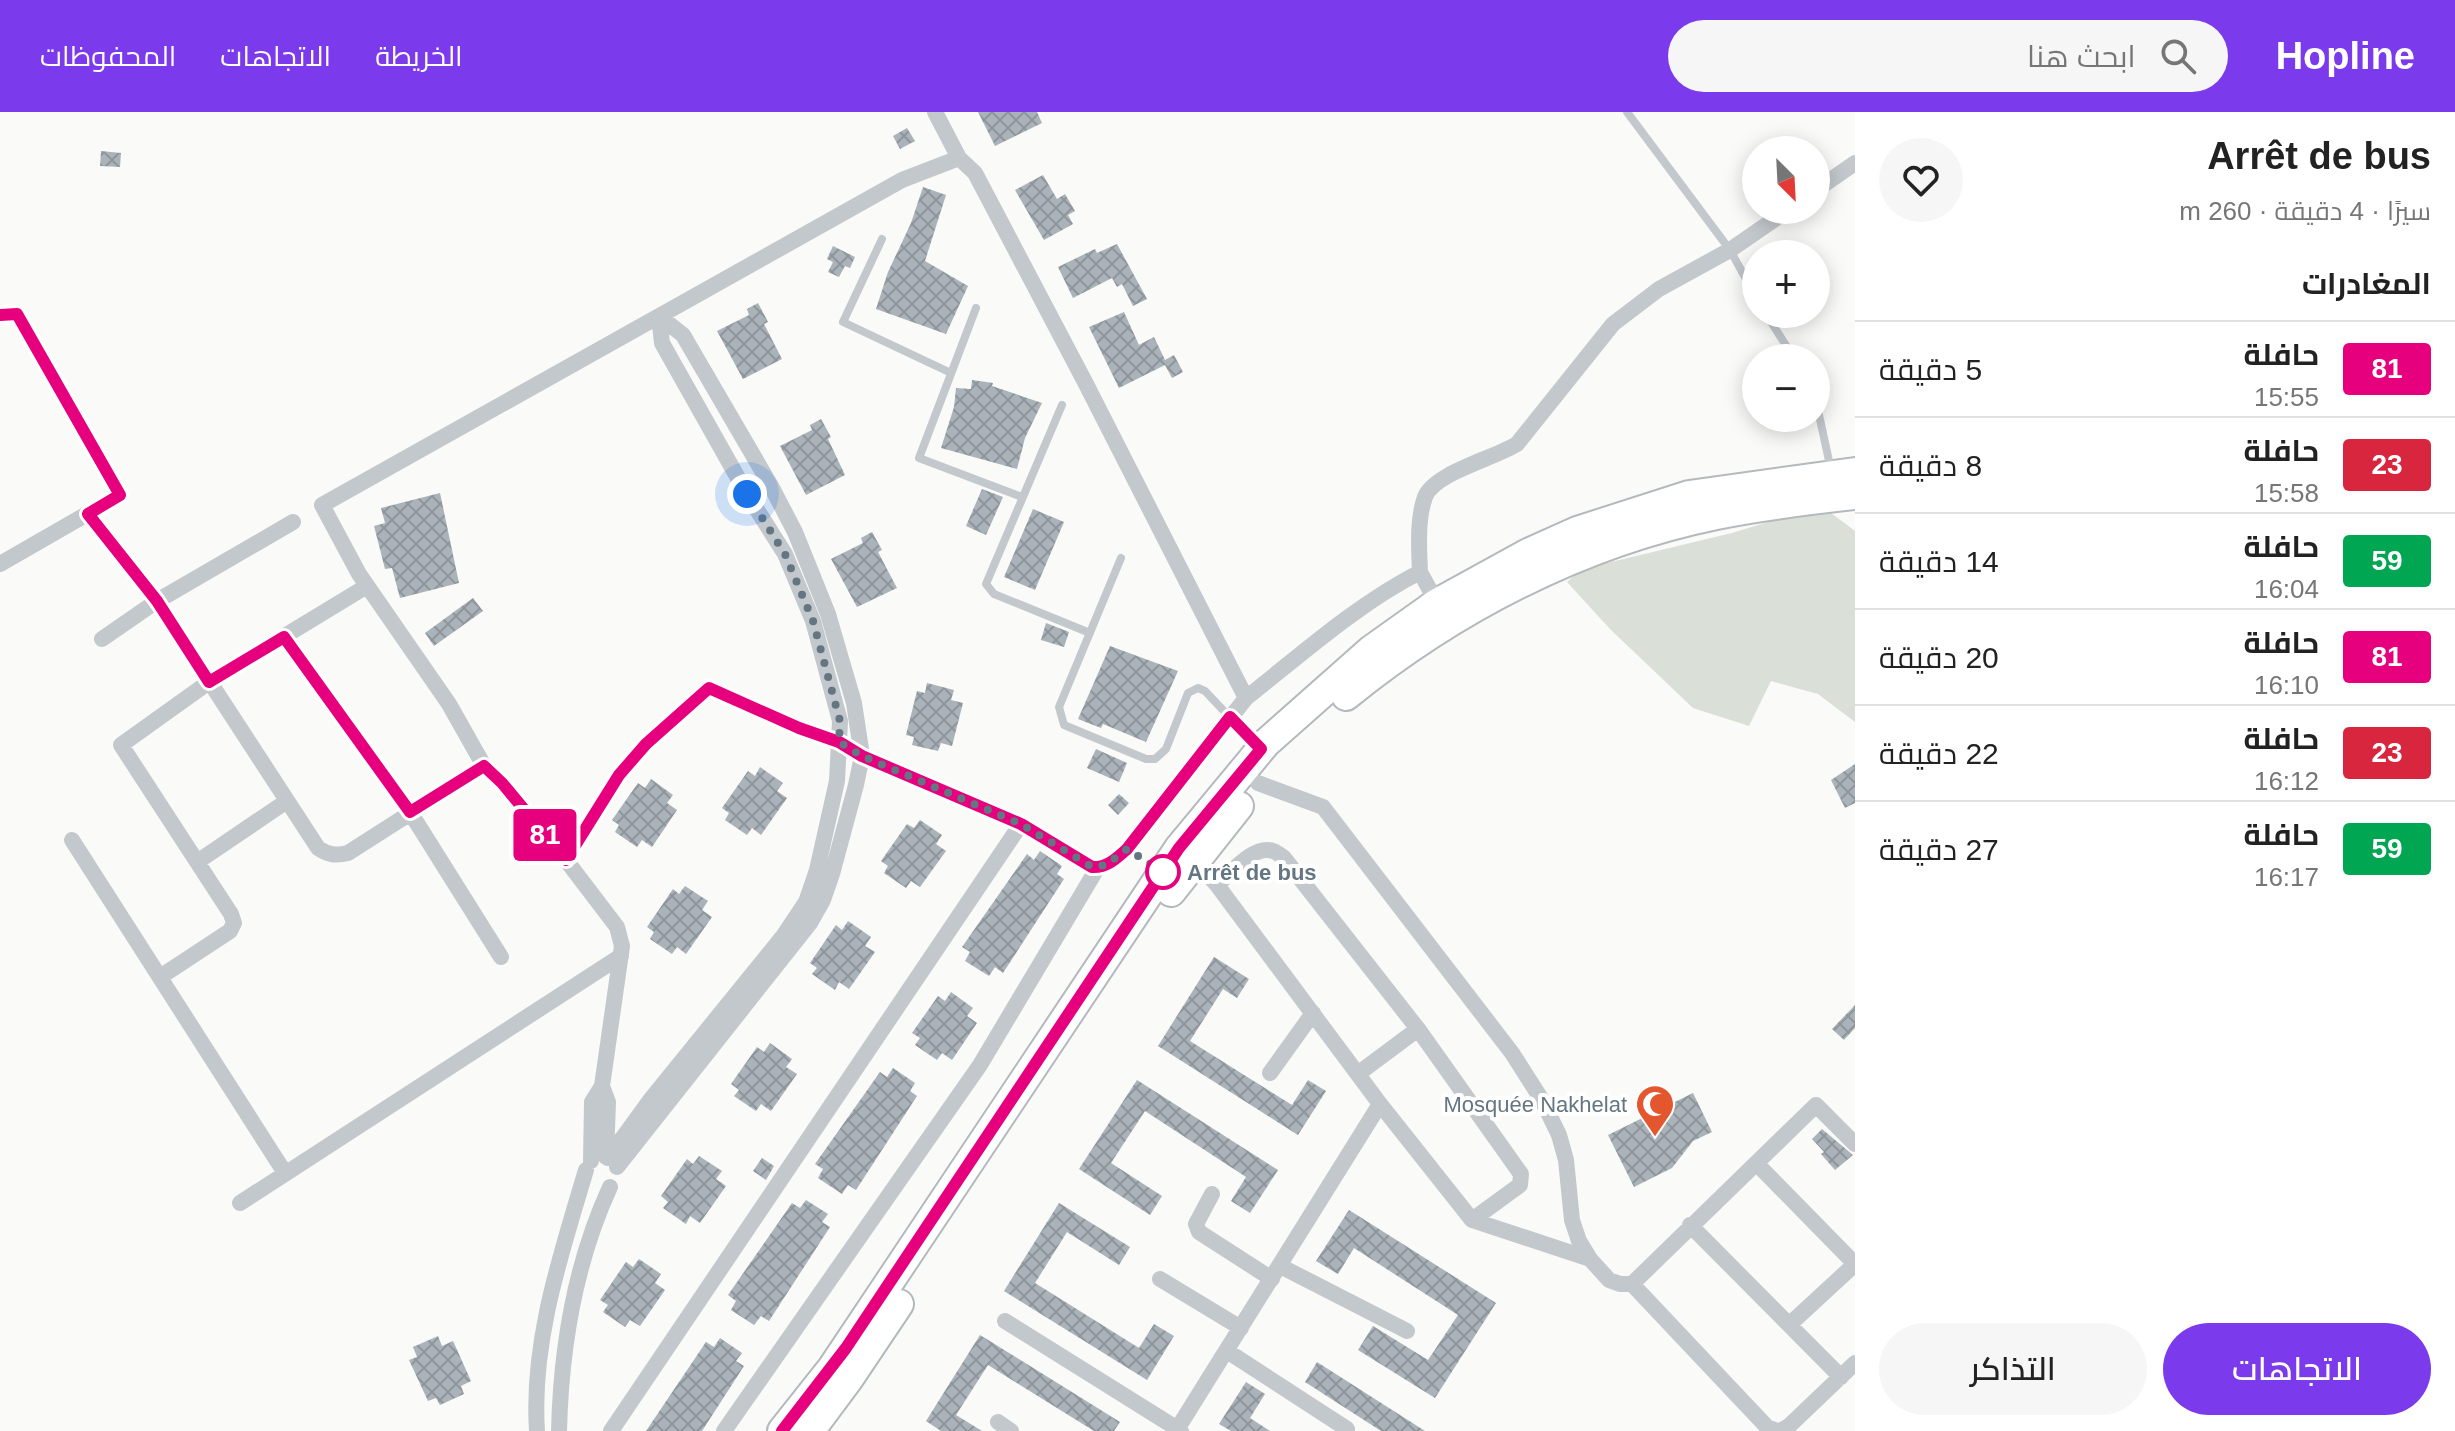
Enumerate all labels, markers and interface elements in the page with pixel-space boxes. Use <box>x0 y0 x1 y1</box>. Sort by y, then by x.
search box <box>1668 20 2228 92</box>
icon: search <box>2156 34 2200 78</box>
text: Hopline <box>2276 35 2415 77</box>
text: ابحث هنا <box>2027 40 2136 73</box>
text: المحفوظات <box>40 41 176 72</box>
text: الاتجاهات <box>220 41 331 72</box>
text: الخريطة <box>375 41 463 72</box>
text: Arrêt de bus <box>2207 135 2431 177</box>
north arrow <box>1742 136 1830 224</box>
map controls <box>1742 136 1830 432</box>
button: heart <box>1879 138 1963 222</box>
text: سيرًا · 4 دقيقة · 260 m <box>2179 196 2431 226</box>
button: + <box>1742 240 1830 328</box>
text: المغادرات <box>2302 267 2431 300</box>
text: حافلة <box>2244 338 2319 371</box>
button: − <box>1742 344 1830 432</box>
text: 5 دقيقة <box>1879 353 1982 386</box>
text: 81 <box>2371 353 2403 384</box>
text: 15:55 <box>2254 382 2319 412</box>
text: حافلة <box>2244 434 2319 467</box>
text: 8 دقيقة <box>1879 449 1982 482</box>
text: 23 <box>2371 449 2403 480</box>
your location <box>727 474 767 514</box>
text: 15:58 <box>2254 478 2319 508</box>
text: حافلة <box>2244 530 2319 563</box>
text: 14 دقيقة <box>1879 545 1999 578</box>
text: 59 <box>2371 545 2403 576</box>
text: 16:04 <box>2254 574 2319 604</box>
text: حافلة <box>2244 626 2319 659</box>
text: 20 دقيقة <box>1879 641 1999 674</box>
text: 81 <box>2371 641 2403 672</box>
text: 16:10 <box>2254 670 2319 700</box>
text: حافلة <box>2244 722 2319 755</box>
text: 22 دقيقة <box>1879 737 1999 770</box>
text: 23 <box>2371 737 2403 768</box>
text: 16:12 <box>2254 766 2319 796</box>
line badge: 81 <box>509 809 581 861</box>
text: حافلة <box>2244 818 2319 851</box>
text: 81 <box>529 819 561 850</box>
text: 27 دقيقة <box>1879 833 1999 866</box>
text: 59 <box>2371 833 2403 864</box>
marker: Arrêt de bus <box>1146 855 1180 889</box>
place label: Arrêt de bus <box>1187 860 1317 885</box>
text: 16:17 <box>2254 862 2319 892</box>
mosque icon: Mosquée Nakhelat <box>1634 1083 1676 1138</box>
place label: Mosquée Nakhelat <box>1444 1092 1627 1117</box>
button: التذاكر <box>1879 1323 2147 1415</box>
button: الاتجاهات <box>2163 1323 2431 1415</box>

